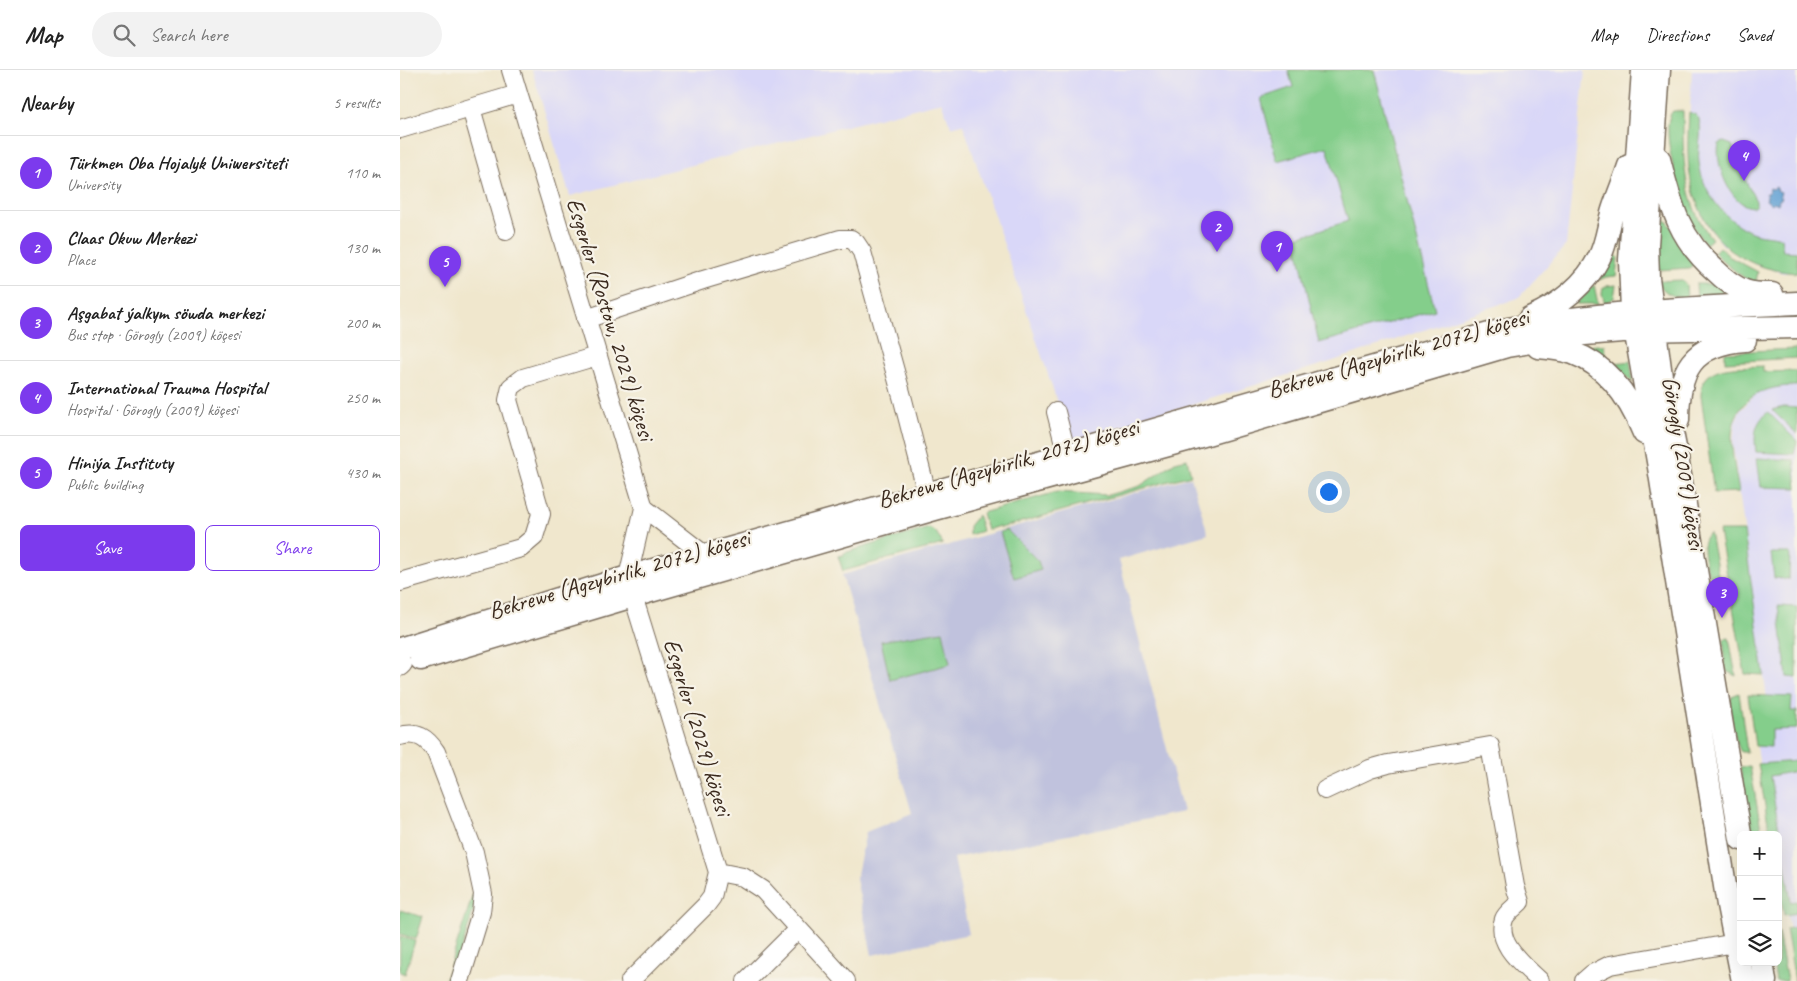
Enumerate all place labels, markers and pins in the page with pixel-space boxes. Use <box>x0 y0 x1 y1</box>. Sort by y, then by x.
pin: 4 <box>1728 140 1760 181</box>
pin: 2 <box>1201 211 1233 252</box>
pin: 1 <box>1261 231 1293 272</box>
pin: 5 <box>429 246 461 287</box>
pin: 3 <box>1706 577 1738 618</box>

